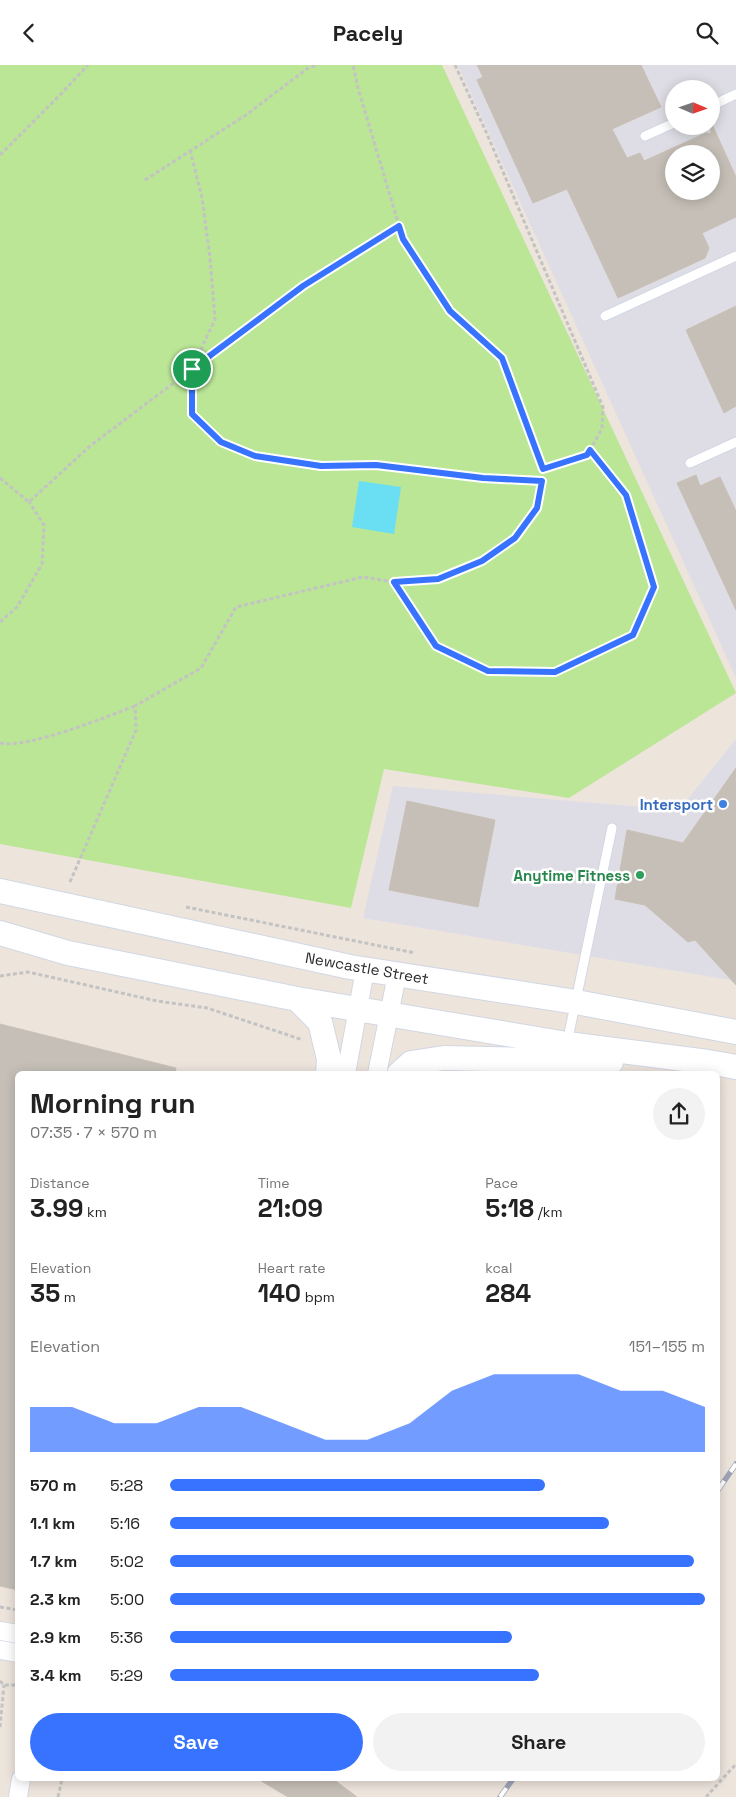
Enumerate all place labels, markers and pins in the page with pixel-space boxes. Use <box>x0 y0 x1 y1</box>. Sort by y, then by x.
pin <box>171 348 213 390</box>
place label: Intersport <box>640 795 713 814</box>
marker: Intersport <box>717 798 729 810</box>
place label: Anytime Fitness <box>514 866 630 885</box>
marker: Anytime Fitness <box>634 869 646 881</box>

